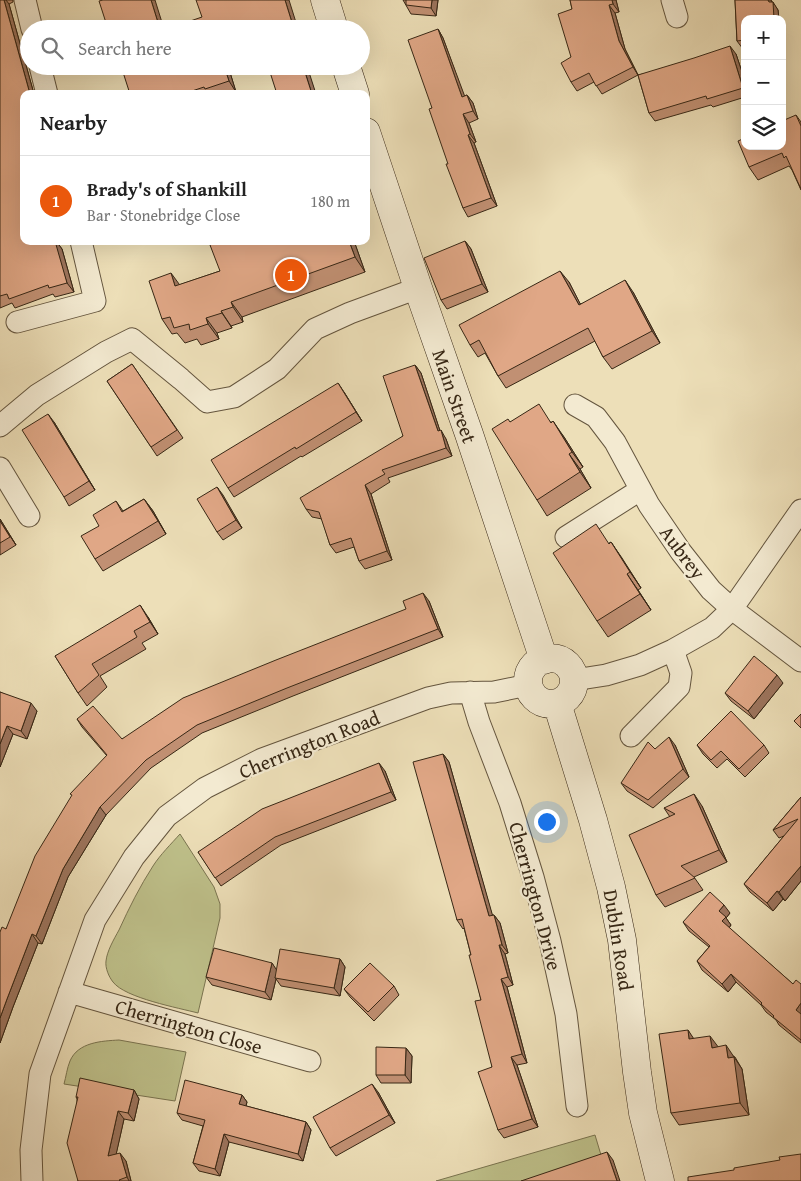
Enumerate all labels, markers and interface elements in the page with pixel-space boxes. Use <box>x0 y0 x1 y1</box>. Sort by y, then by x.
map controls <box>741 15 786 150</box>
button: + <box>741 15 786 60</box>
search box <box>20 20 370 75</box>
icon: search <box>38 34 66 62</box>
text: Search here <box>78 34 172 62</box>
button: − <box>741 60 786 105</box>
button: layers <box>741 105 786 150</box>
text: Nearby <box>40 107 107 138</box>
text: Brady's of Shankill <box>87 175 247 203</box>
text: 1 <box>52 189 60 213</box>
text: 180 m <box>310 189 350 213</box>
text: Bar · Stonebridge Close <box>87 203 240 227</box>
pin: 1 <box>275 256 307 294</box>
street label: Main Street <box>425 345 485 447</box>
street label: Aubrey <box>653 519 713 585</box>
street label: Cherrington Road <box>234 702 384 785</box>
your location <box>534 809 560 835</box>
street label: Cherrington Drive <box>502 819 570 973</box>
street label: Dublin Road <box>597 887 641 993</box>
street label: Cherrington Close <box>112 991 266 1061</box>

